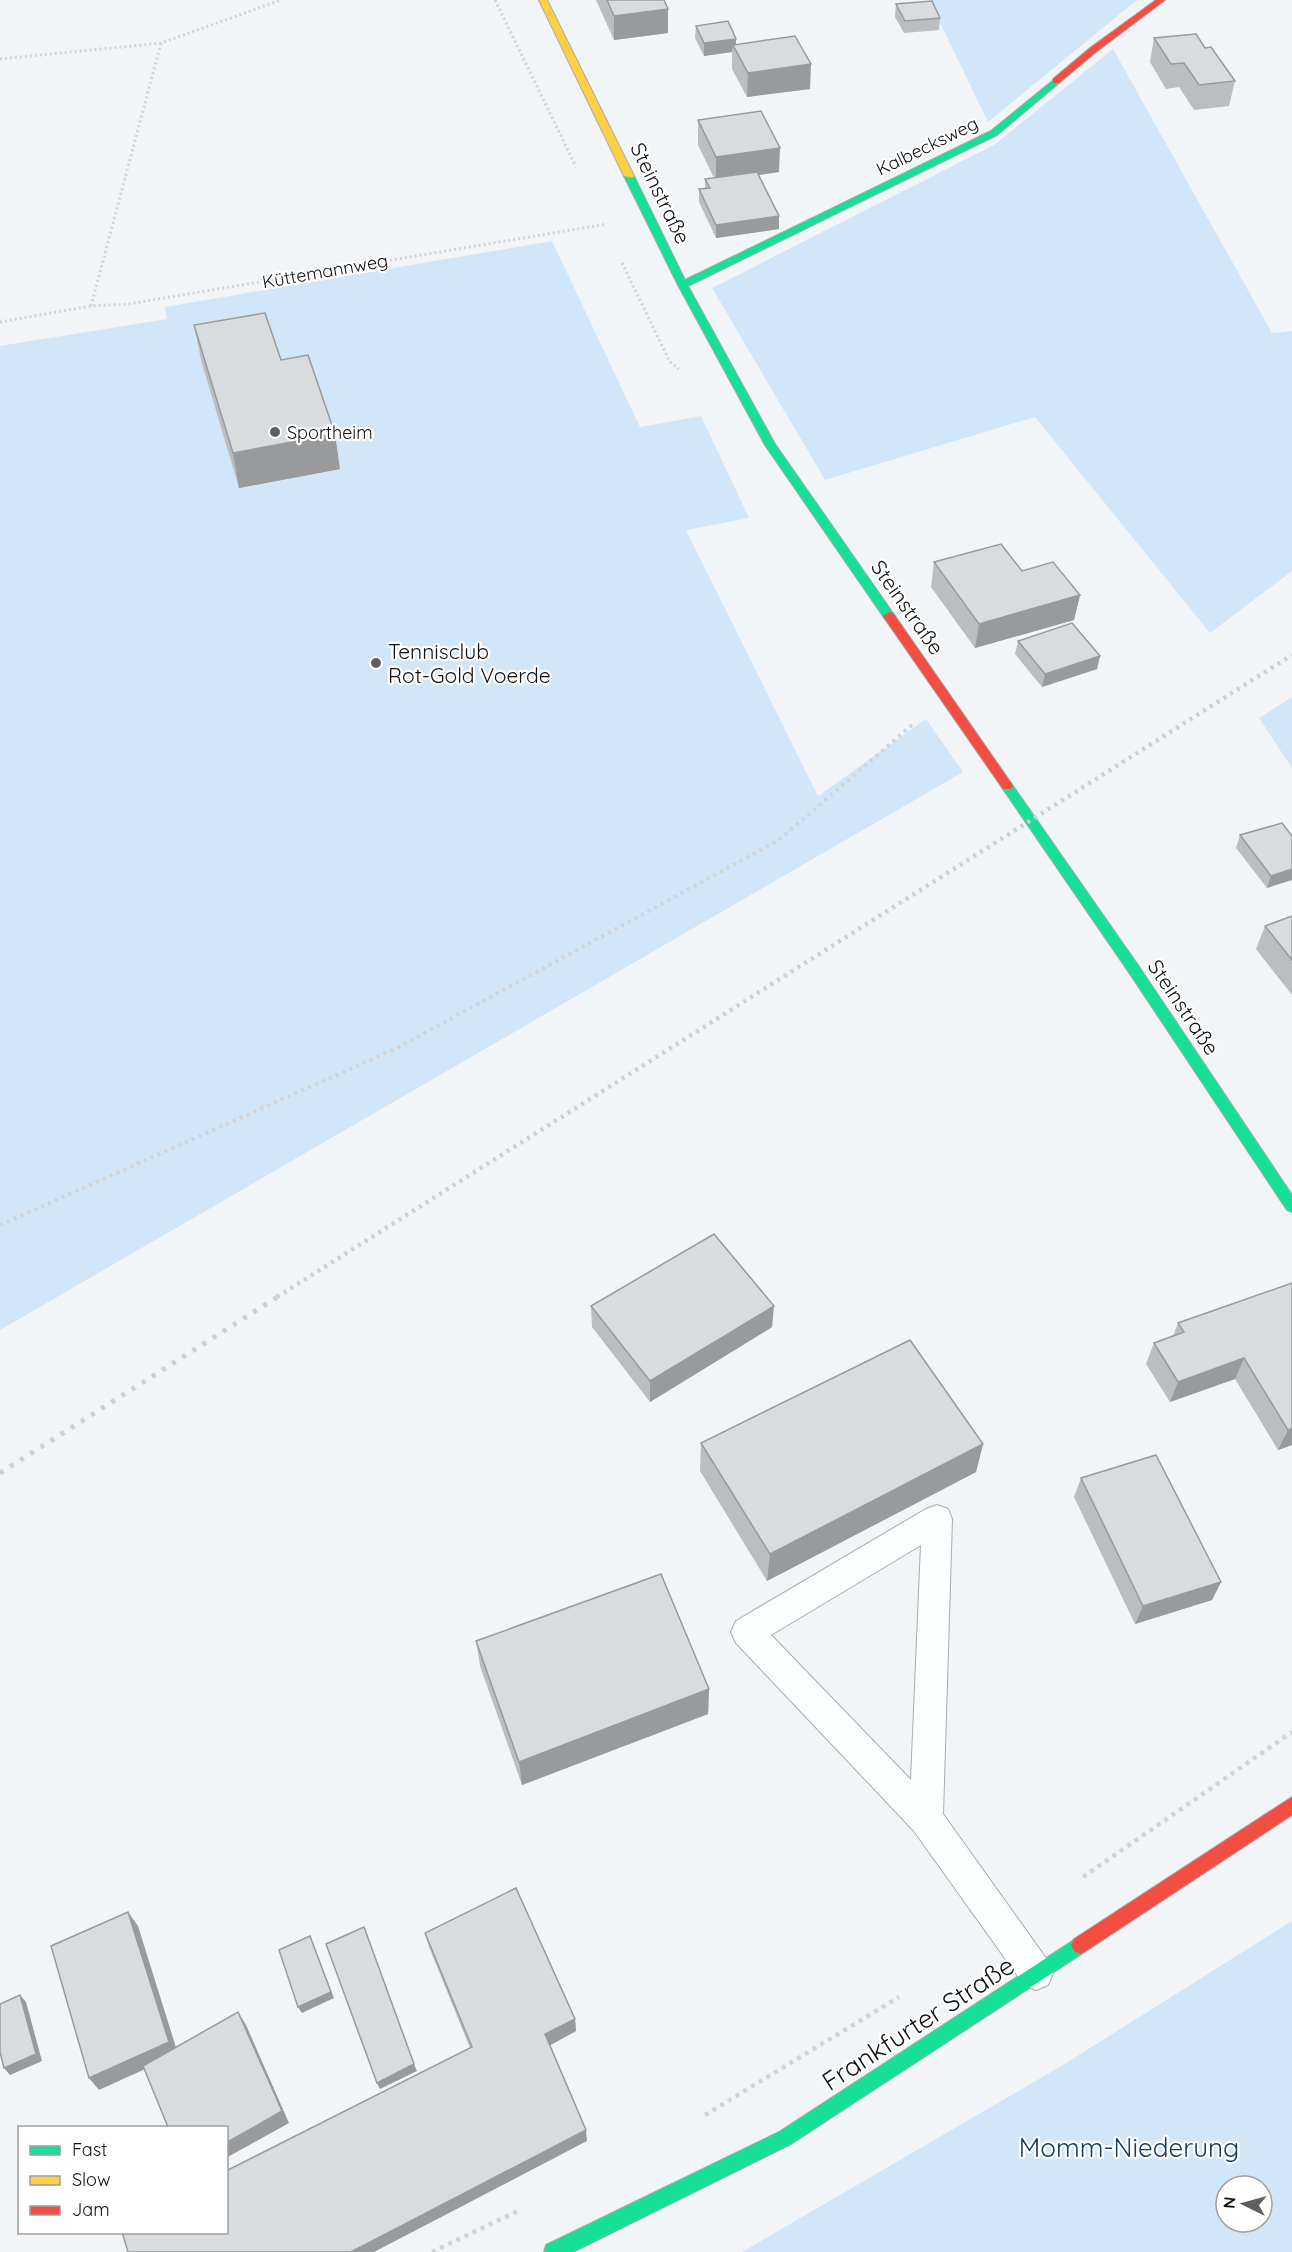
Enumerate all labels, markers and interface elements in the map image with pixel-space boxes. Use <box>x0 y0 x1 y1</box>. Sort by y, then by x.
street label: Kalbecksweg <box>872 111 982 181</box>
street label: Steinstraße <box>625 138 697 248</box>
street label: Küttemannweg <box>260 249 390 293</box>
place label: Sportheim <box>287 421 373 444</box>
marker: Sportheim <box>268 425 282 439</box>
street label: Steinstraße <box>866 555 950 659</box>
place label: Tennisclub Rot-Gold Voerde <box>388 638 551 688</box>
marker: Tennisclub Rot-Gold Voerde <box>369 656 383 670</box>
street label: Steinstraße <box>1143 954 1225 1060</box>
street label: Frankfurter Straße <box>816 1948 1020 2098</box>
legend <box>18 2126 228 2234</box>
park label: Momm-Niederung <box>1019 2131 1239 2164</box>
text: Fast <box>72 2138 107 2161</box>
text: Slow <box>72 2168 110 2191</box>
north arrow <box>1214 2174 1274 2234</box>
text: N <box>1219 2196 1240 2209</box>
text: Jam <box>72 2198 110 2221</box>

